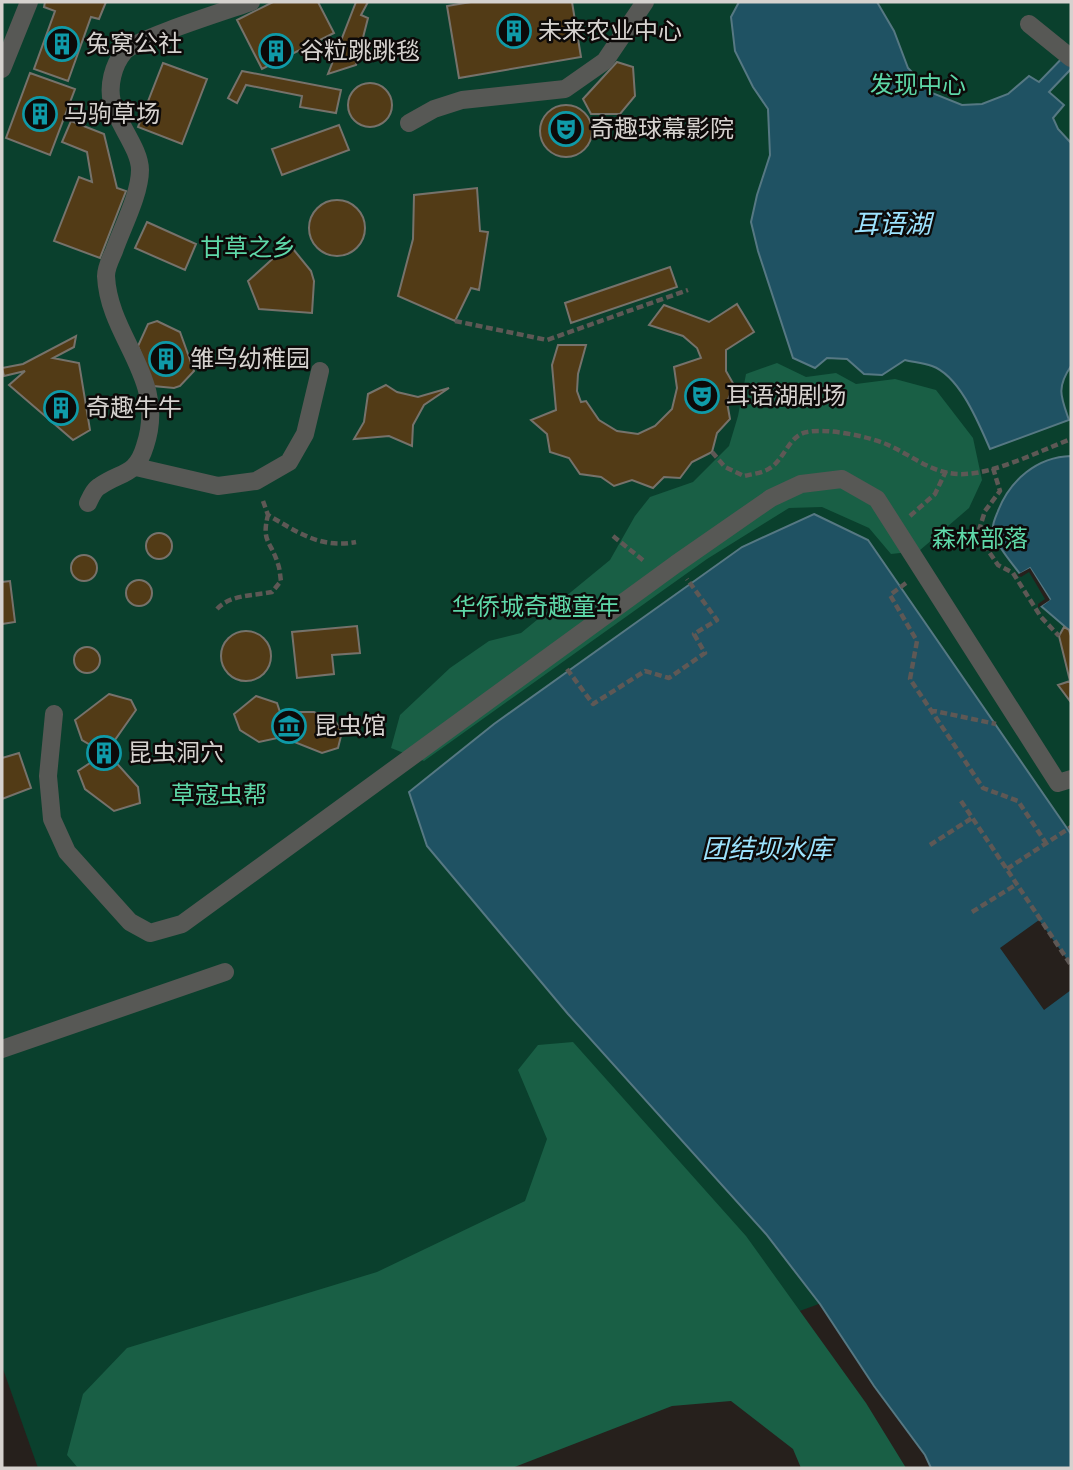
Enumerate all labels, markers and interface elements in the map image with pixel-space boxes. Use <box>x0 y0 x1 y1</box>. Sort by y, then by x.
building icon: 未来农业中心 <box>495 12 533 50</box>
place label: 未来农业中心 <box>538 14 682 49</box>
building icon: 兔窝公社 <box>43 25 81 63</box>
place label: 兔窝公社 <box>86 27 182 62</box>
building icon: 谷粒跳跳毯 <box>257 32 295 70</box>
place label: 谷粒跳跳毯 <box>300 34 420 69</box>
park label: 发现中心 <box>870 68 966 103</box>
building icon: 马驹草场 <box>21 95 59 133</box>
place label: 马驹草场 <box>64 97 160 132</box>
theatre icon: 奇趣球幕影院 <box>547 110 585 148</box>
place label: 奇趣球幕影院 <box>590 112 734 147</box>
water label: 耳语湖 <box>853 206 935 243</box>
park label: 甘草之乡 <box>200 231 296 266</box>
building icon: 雏鸟幼稚园 <box>147 340 185 378</box>
place label: 雏鸟幼稚园 <box>190 342 310 377</box>
theatre icon: 耳语湖剧场 <box>683 377 721 415</box>
place label: 耳语湖剧场 <box>726 379 846 414</box>
building icon: 奇趣牛牛 <box>42 389 80 427</box>
place label: 奇趣牛牛 <box>86 391 182 426</box>
park label: 森林部落 <box>932 522 1028 557</box>
park label: 华侨城奇趣童年 <box>452 590 620 625</box>
museum icon: 昆虫馆 <box>270 707 308 745</box>
place label: 昆虫馆 <box>314 709 386 744</box>
building icon: 昆虫洞穴 <box>85 734 123 772</box>
place label: 昆虫洞穴 <box>128 736 224 771</box>
park label: 草寇虫帮 <box>171 778 267 813</box>
water label: 团结坝水库 <box>702 831 836 868</box>

